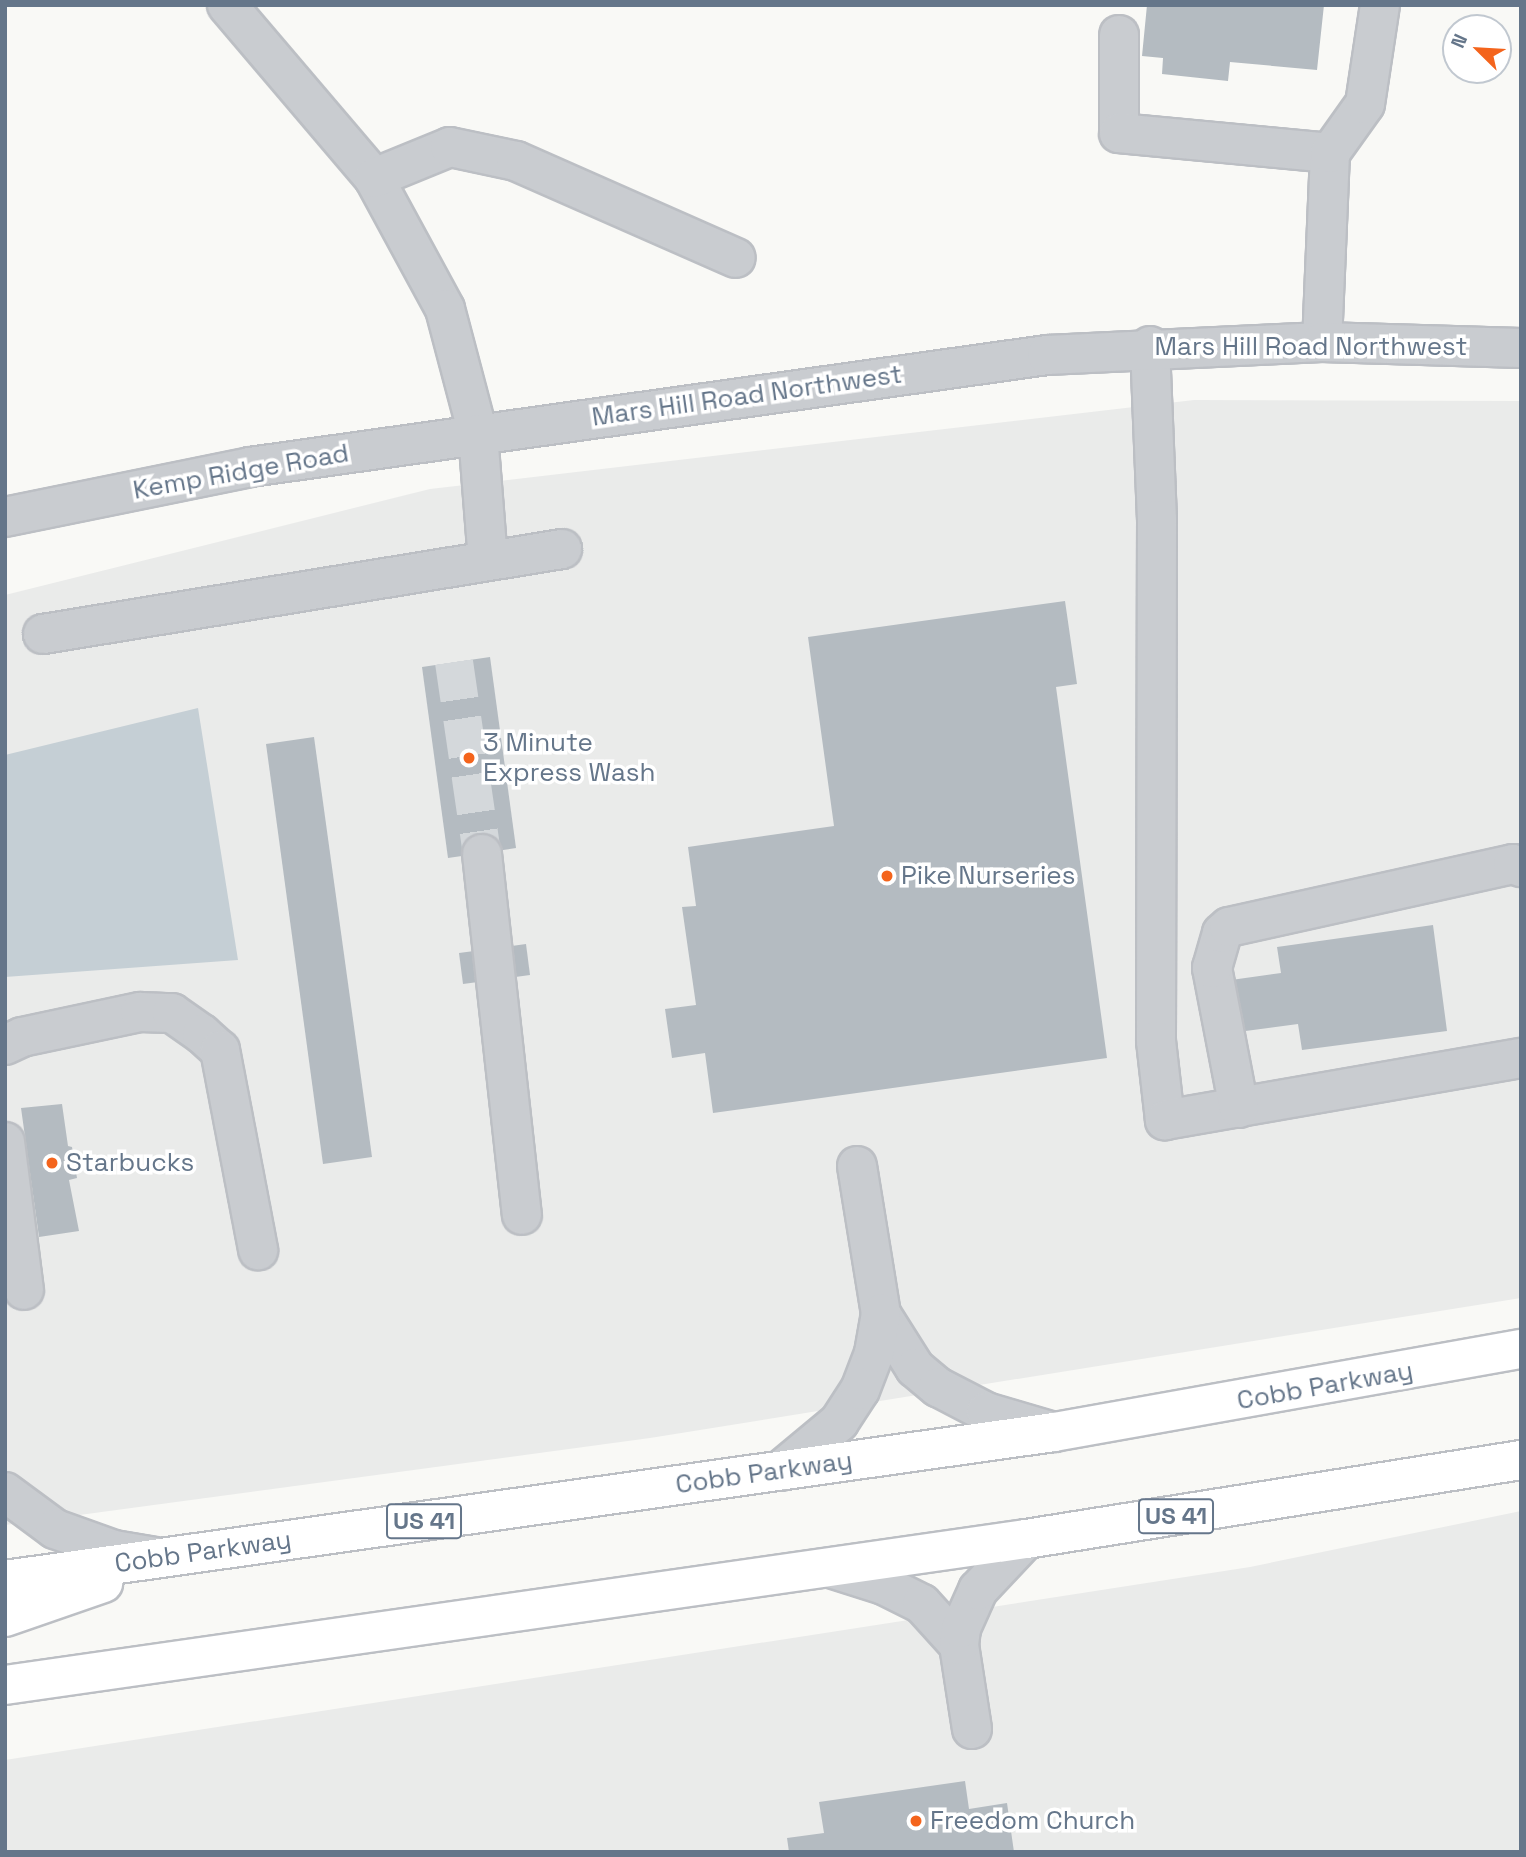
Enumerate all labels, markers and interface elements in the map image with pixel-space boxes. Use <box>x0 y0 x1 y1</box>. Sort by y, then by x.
north arrow <box>1442 14 1512 84</box>
text: N <box>1445 30 1473 52</box>
street label: Mars Hill Road Northwest <box>1155 331 1467 363</box>
street label: Mars Hill Road Northwest <box>590 359 904 433</box>
street label: Kemp Ridge Road <box>131 438 351 506</box>
place label: 3 Minute Express Wash <box>483 727 656 788</box>
marker: 3 Minute Express Wash <box>461 750 477 766</box>
place label: Pike Nurseries <box>901 860 1075 892</box>
marker: Pike Nurseries <box>879 868 895 884</box>
place label: Starbucks <box>66 1147 194 1179</box>
marker: Starbucks <box>44 1155 60 1171</box>
street label: Cobb Parkway <box>1235 1355 1415 1417</box>
street label: Cobb Parkway <box>674 1445 854 1501</box>
road number: US 41 <box>1138 1496 1214 1536</box>
road number: US 41 <box>386 1500 462 1541</box>
street label: Cobb Parkway <box>113 1524 293 1580</box>
place label: Freedom Church <box>930 1805 1135 1837</box>
marker: Freedom Church <box>908 1813 924 1829</box>

